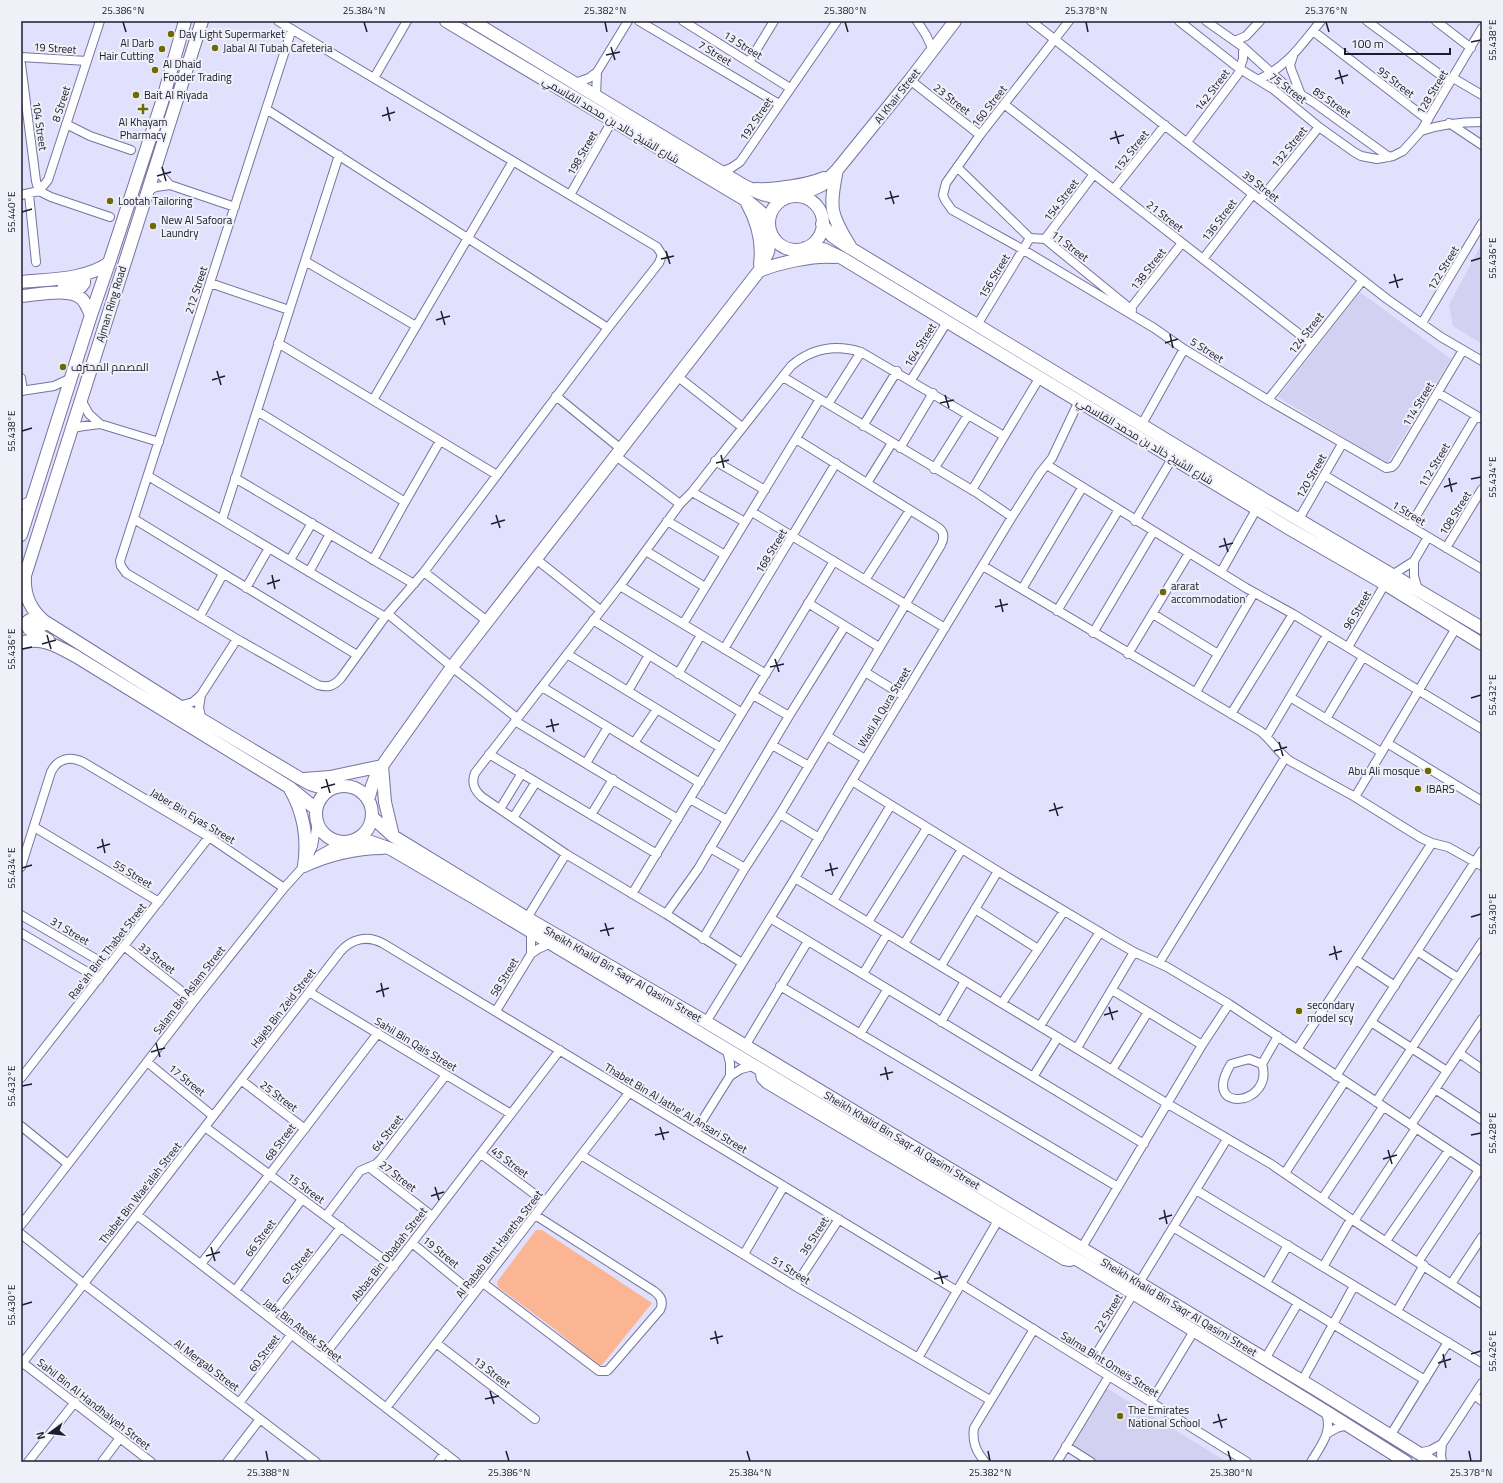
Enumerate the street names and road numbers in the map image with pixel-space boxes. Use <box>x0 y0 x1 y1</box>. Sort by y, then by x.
street label: 13 Street <box>719 25 767 65</box>
street label: 7 Street <box>694 35 736 71</box>
street label: 19 Street <box>33 37 77 59</box>
street label: 95 Street <box>1373 61 1419 103</box>
street label: Al Khair Street <box>869 64 925 128</box>
street label: 142 Street <box>1189 64 1235 116</box>
street label: 128 Street <box>1411 66 1453 118</box>
street label: 75 Street <box>1265 67 1311 109</box>
street label: شارع الشيخ خالد بن محمد القاسمي <box>538 71 684 169</box>
street label: 23 Street <box>929 78 975 120</box>
street label: 160 Street <box>966 80 1012 132</box>
street label: 85 Street <box>1309 81 1356 123</box>
street label: 8 Street <box>46 83 76 125</box>
street label: 192 Street <box>734 93 778 145</box>
street label: 104 Street <box>27 100 53 152</box>
street label: 132 Street <box>1266 121 1312 172</box>
street label: 152 Street <box>1108 125 1154 177</box>
street label: 198 Street <box>561 127 603 179</box>
street label: 39 Street <box>1238 165 1284 207</box>
street label: 154 Street <box>1038 174 1084 226</box>
street label: 136 Street <box>1196 194 1242 246</box>
street label: 21 Street <box>1142 195 1188 237</box>
street label: 11 Street <box>1047 225 1093 267</box>
street label: 122 Street <box>1422 242 1464 294</box>
street label: 138 Street <box>1125 243 1171 295</box>
street label: 156 Street <box>973 250 1015 302</box>
street label: Ajman Ring Road <box>90 263 132 345</box>
street label: 212 Street <box>179 263 213 317</box>
street label: 124 Street <box>1283 307 1329 359</box>
street label: 164 Street <box>898 319 942 371</box>
street label: 5 Street <box>1186 332 1228 368</box>
street label: 114 Street <box>1397 378 1439 430</box>
street label: شارع الشيخ خالد بن محمد القاسمي <box>1072 392 1218 490</box>
street label: 112 Street <box>1413 439 1455 491</box>
street label: 120 Street <box>1290 450 1332 502</box>
street label: 108 Street <box>1433 487 1477 539</box>
street label: 1 Street <box>1388 495 1430 531</box>
street label: 168 Street <box>750 525 792 577</box>
street label: 96 Street <box>1337 586 1377 634</box>
street label: Wadi Al Qura Street <box>852 663 916 751</box>
street label: Jaber Bin Eyas Street <box>146 783 240 849</box>
street label: 55 Street <box>109 854 157 894</box>
street label: Rae'ah Bint Thabet Street <box>63 898 151 1004</box>
street label: 31 Street <box>46 911 94 951</box>
street label: Sheikh Khalid Bin Saqr Al Qasimi Street <box>540 920 706 1028</box>
street label: 33 Street <box>134 937 180 979</box>
street label: Salam Bin Aslam Street <box>148 941 230 1039</box>
street label: 58 Street <box>484 953 524 1001</box>
street label: Hajeb Bin Zeid Street <box>245 963 321 1052</box>
street label: Sahil Bin Qais Street <box>371 1011 461 1077</box>
street label: Thabet Bin Al Jathe' Al Ansari Street <box>600 1057 752 1159</box>
street label: 17 Street <box>164 1059 210 1101</box>
street label: 25 Street <box>256 1075 302 1117</box>
street label: Sheikh Khalid Bin Saqr Al Qasimi Street <box>820 1085 984 1195</box>
street label: 64 Street <box>366 1110 408 1156</box>
street label: 68 Street <box>259 1119 301 1165</box>
street label: Thabet Bin Wae'alah Street <box>93 1137 187 1249</box>
street label: 45 Street <box>487 1141 533 1183</box>
street label: 27 Street <box>375 1155 421 1197</box>
street label: 15 Street <box>283 1167 329 1209</box>
street label: Al Rabab Bint Haretha Street <box>450 1185 548 1303</box>
street label: Abbas Bin Obadah Street <box>346 1202 432 1306</box>
street label: 36 Street <box>794 1212 834 1260</box>
street label: 66 Street <box>239 1215 281 1261</box>
street label: 19 Street <box>418 1231 464 1273</box>
street label: 62 Street <box>276 1243 318 1289</box>
street label: 51 Street <box>767 1250 815 1290</box>
street label: Sheikh Khalid Bin Saqr Al Qasimi Street <box>1097 1252 1261 1362</box>
street label: 22 Street <box>1088 1289 1128 1337</box>
street label: Jabr Bin Ateek Street <box>259 1293 347 1367</box>
street label: Salma Bint Omeis Street <box>1057 1326 1163 1402</box>
street label: 60 Street <box>243 1330 285 1376</box>
street label: Al Mergab Street <box>170 1334 244 1396</box>
street label: 13 Street <box>469 1351 515 1393</box>
street label: Sahil Bin Al Handhalyeh Street <box>33 1353 155 1455</box>

